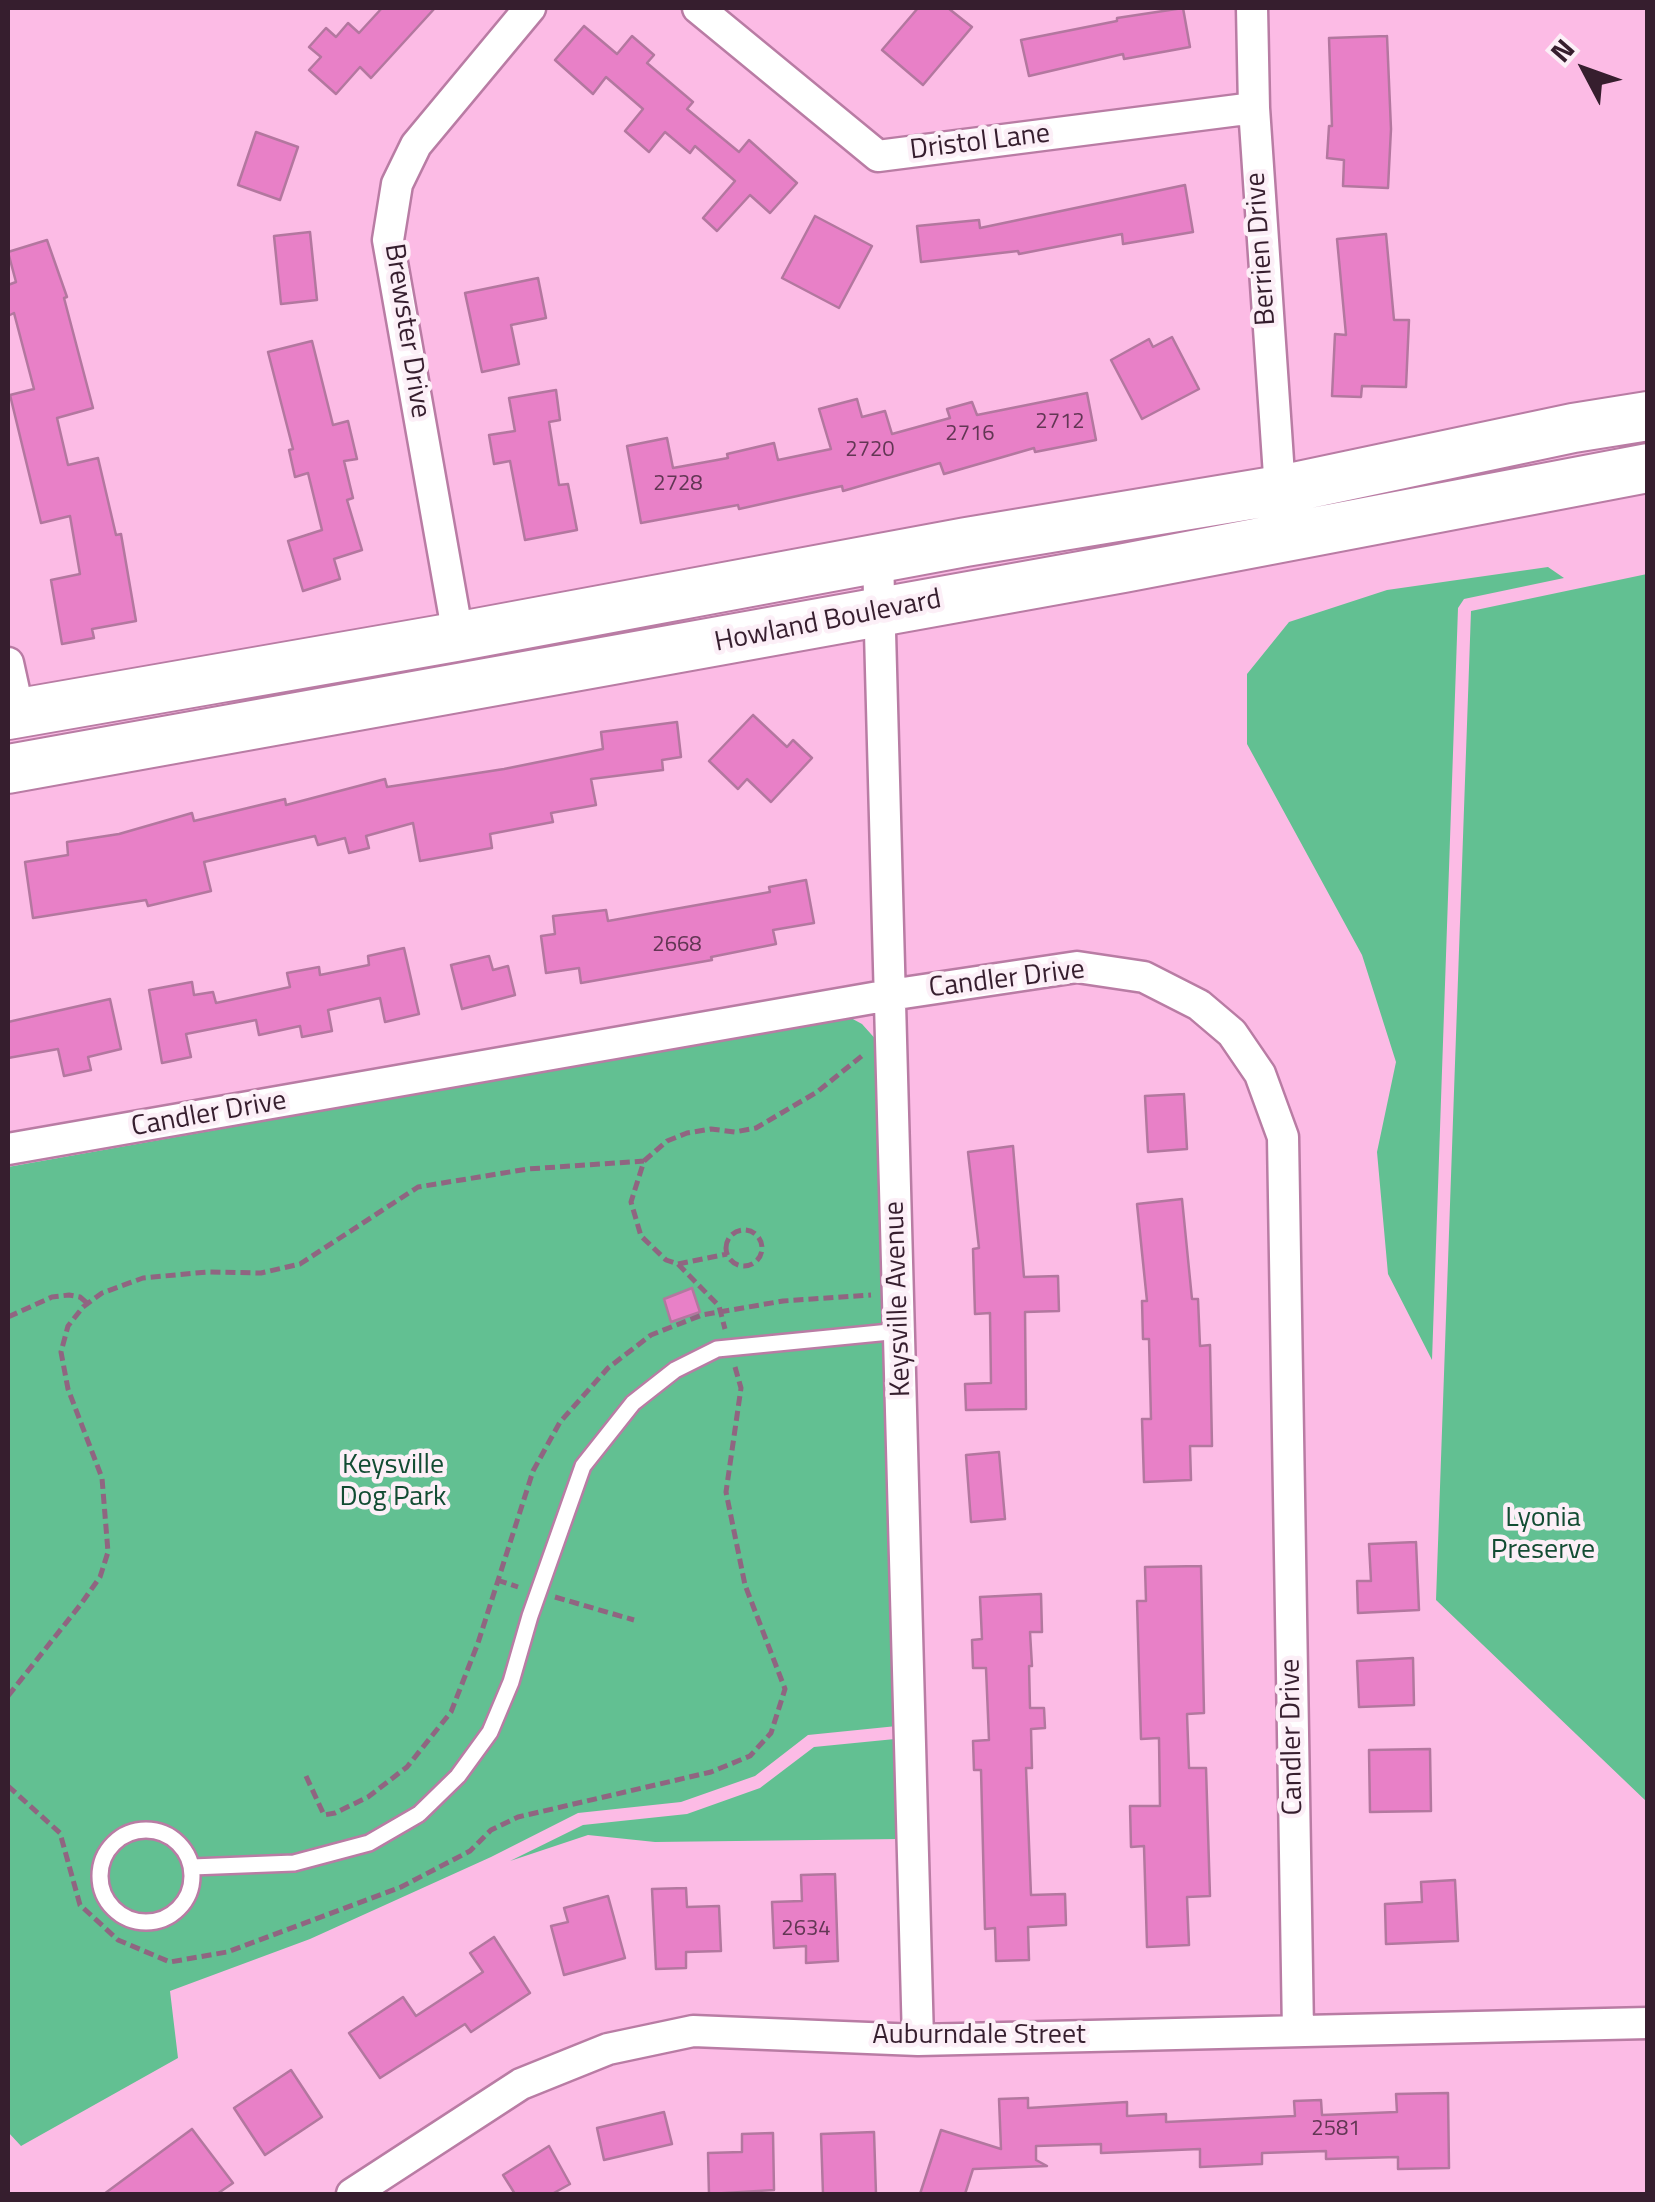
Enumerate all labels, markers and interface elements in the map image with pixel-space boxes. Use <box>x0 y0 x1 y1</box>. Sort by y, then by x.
north arrow <box>1535 20 1635 120</box>
text: N <box>1539 29 1585 71</box>
street label: Dristol Lane <box>908 118 1052 168</box>
street label: Berrien Drive <box>1240 171 1284 327</box>
street label: Brewster Drive <box>376 241 436 421</box>
house number: 2712 <box>1035 410 1085 436</box>
house number: 2716 <box>945 422 995 448</box>
house number: 2720 <box>845 438 895 464</box>
house number: 2728 <box>653 472 703 498</box>
street label: Howland Boulevard <box>712 584 944 660</box>
house number: 2668 <box>652 933 702 959</box>
street label: Candler Drive <box>927 954 1087 1006</box>
street label: Candler Drive <box>129 1085 289 1145</box>
street label: Keysville Avenue <box>879 1200 919 1398</box>
park label: Keysville Dog Park <box>340 1449 446 1515</box>
park label: Lyonia Preserve <box>1491 1502 1595 1568</box>
street label: Candler Drive <box>1275 1658 1311 1816</box>
house number: 2634 <box>781 1917 831 1943</box>
street label: Auburndale Street <box>872 2019 1086 2053</box>
house number: 2581 <box>1311 2117 1361 2143</box>

